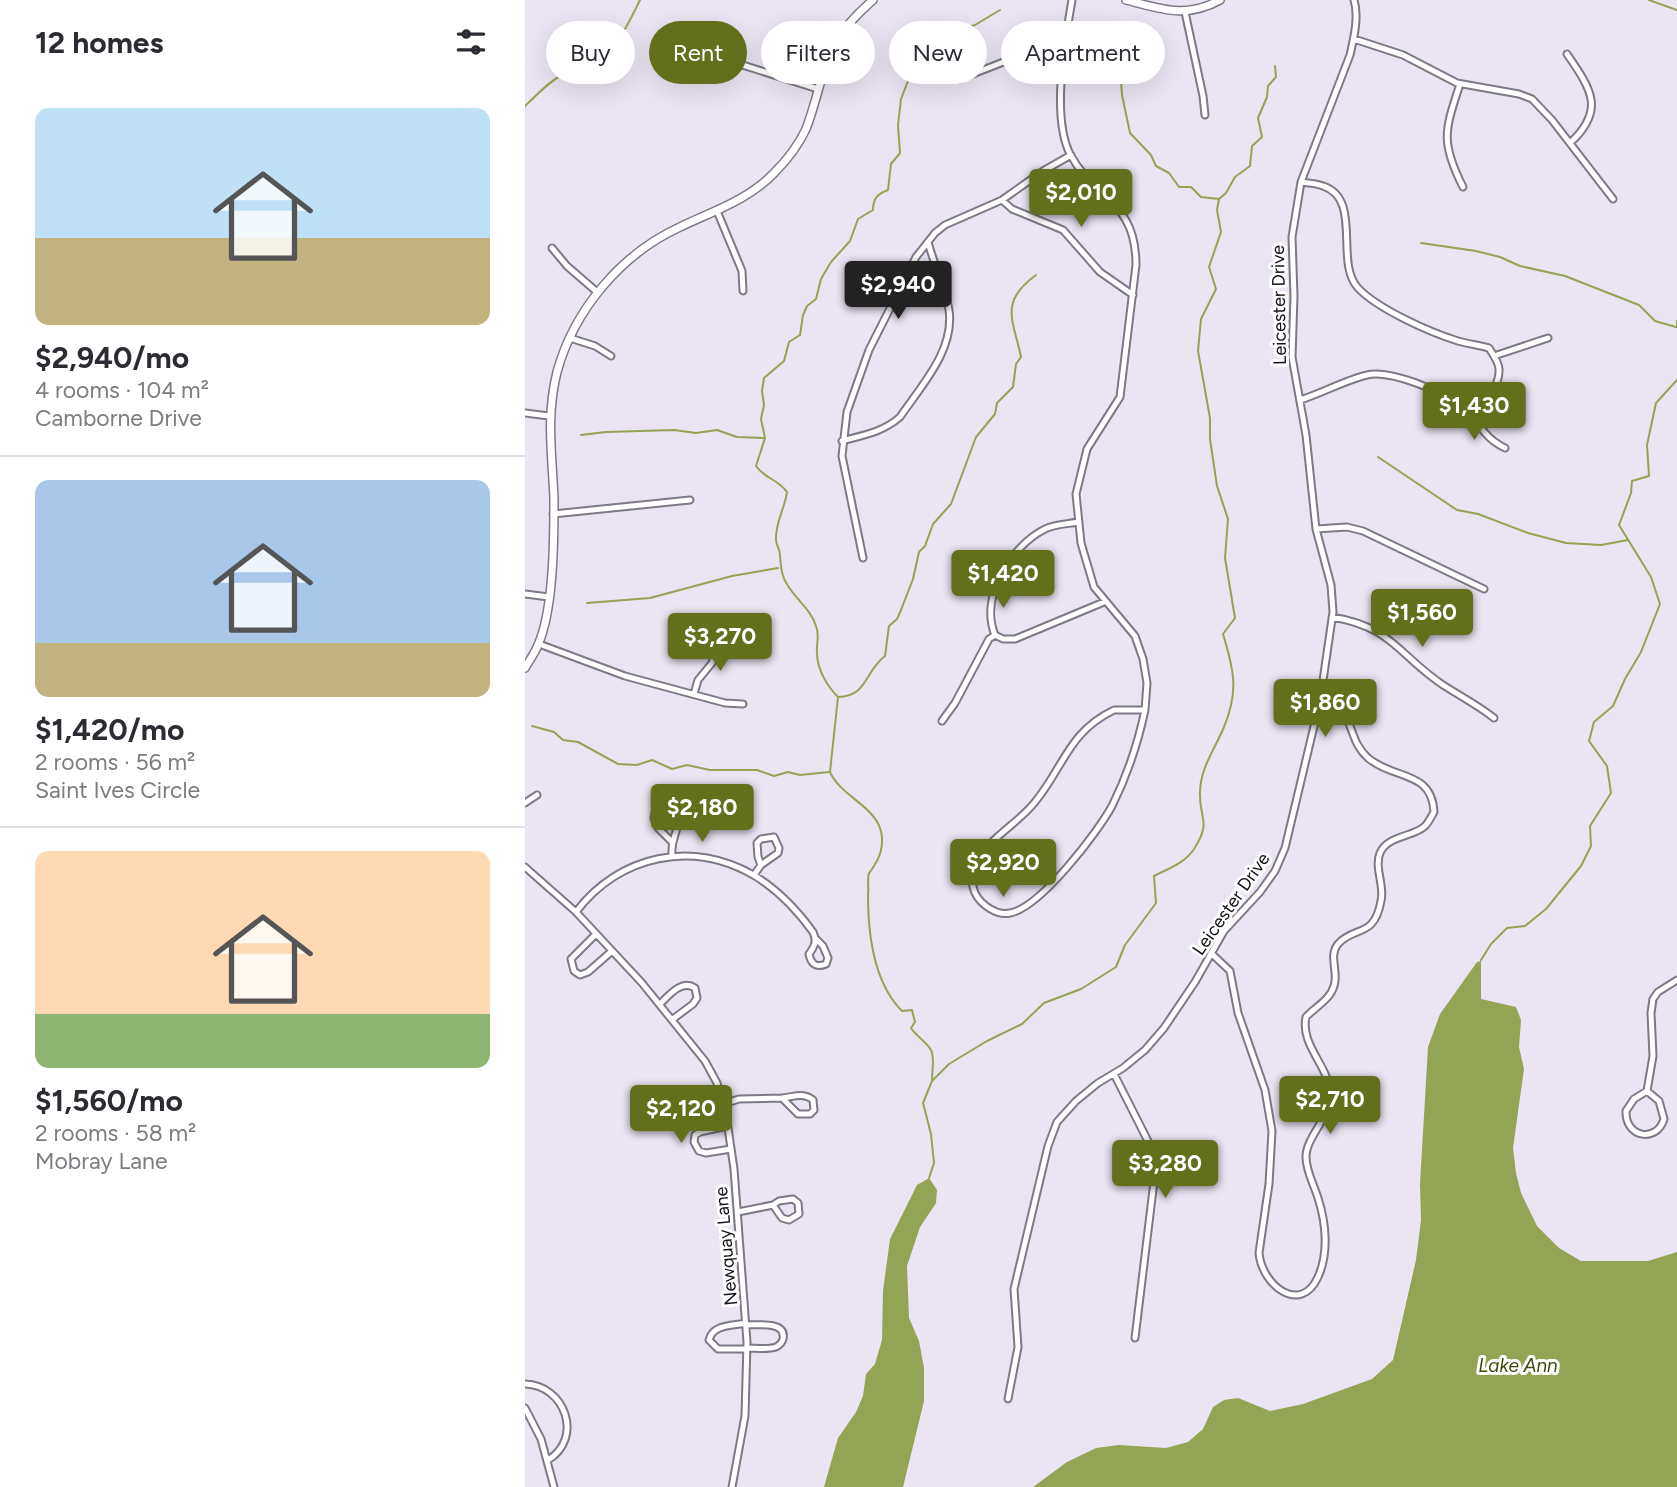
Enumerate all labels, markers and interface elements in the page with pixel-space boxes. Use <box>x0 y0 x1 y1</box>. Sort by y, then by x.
chip: Buy <box>546 21 635 84</box>
chip: Rent <box>649 21 747 84</box>
chip: Filters <box>761 21 875 84</box>
chip: New <box>889 21 987 84</box>
chip: Apartment <box>1001 21 1165 84</box>
icon: filters <box>452 23 490 61</box>
text: 12 homes <box>35 24 163 61</box>
icon: home <box>200 153 326 279</box>
pin: $2,010 <box>1024 170 1138 229</box>
text: $2,010 <box>1045 178 1117 206</box>
street label: Leicester Drive <box>1267 245 1291 365</box>
pin: $2,940 <box>841 262 955 321</box>
text: $2,940 <box>861 270 935 298</box>
text: $2,940/mo <box>35 339 189 376</box>
text: 4 rooms · 104 m² <box>35 376 209 404</box>
pin: $1,430 <box>1417 382 1531 442</box>
text: $1,430 <box>1439 391 1509 419</box>
text: Camborne Drive <box>35 404 202 432</box>
icon: home <box>200 525 326 651</box>
pin: $1,420 <box>946 550 1060 610</box>
text: $1,420 <box>967 559 1039 587</box>
pin: $1,560 <box>1365 590 1479 649</box>
text: $1,560 <box>1387 598 1457 626</box>
pin: $3,270 <box>663 614 777 673</box>
text: $3,270 <box>684 622 756 650</box>
pin: $1,860 <box>1268 680 1382 739</box>
text: $1,860 <box>1290 688 1360 716</box>
text: $1,420/mo <box>35 711 184 748</box>
text: 2 rooms · 56 m² <box>35 748 195 776</box>
text: Saint Ives Circle <box>35 776 200 804</box>
pin: $2,180 <box>645 784 759 844</box>
text: $2,180 <box>667 793 737 821</box>
pin: $2,920 <box>946 839 1060 899</box>
text: $2,920 <box>966 848 1040 876</box>
street label: Leicester Drive <box>1188 848 1275 959</box>
icon: home <box>200 896 326 1022</box>
pin: $2,710 <box>1273 1076 1387 1136</box>
text: $1,560/mo <box>35 1082 183 1119</box>
text: $2,710 <box>1295 1085 1365 1113</box>
pin: $2,120 <box>624 1086 738 1145</box>
text: $2,120 <box>646 1094 716 1122</box>
text: 2 rooms · 58 m² <box>35 1119 196 1147</box>
pin: $3,280 <box>1108 1140 1222 1200</box>
text: Mobray Lane <box>35 1147 167 1175</box>
text: $3,280 <box>1128 1149 1202 1177</box>
street label: Newquay Lane <box>710 1185 742 1306</box>
water label: Lake Ann <box>1478 1354 1558 1377</box>

